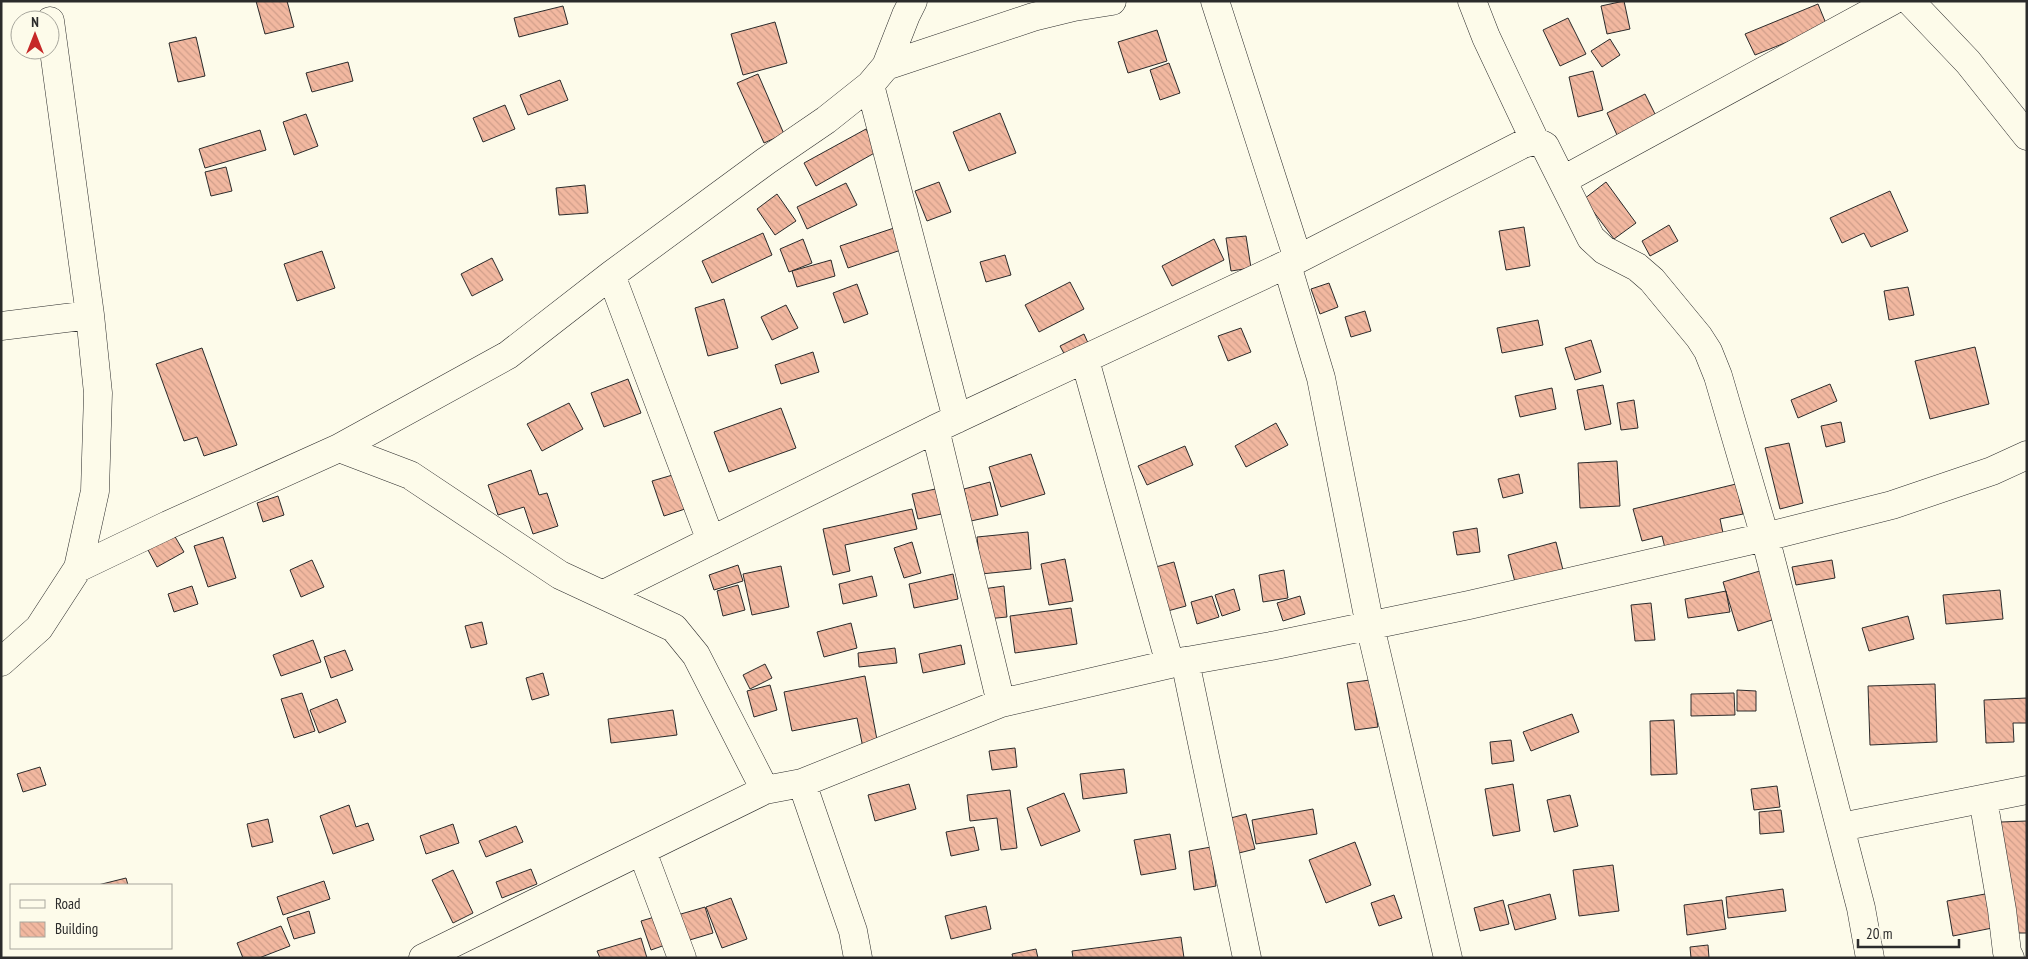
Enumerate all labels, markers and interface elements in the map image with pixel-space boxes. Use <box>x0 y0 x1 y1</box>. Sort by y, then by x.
north arrow <box>10 10 60 60</box>
text: N <box>31 13 39 31</box>
legend <box>10 884 172 949</box>
text: Road <box>55 894 81 913</box>
scale bar <box>1858 916 1959 948</box>
text: Building <box>55 919 98 938</box>
text: 20 m <box>1866 924 1892 943</box>

